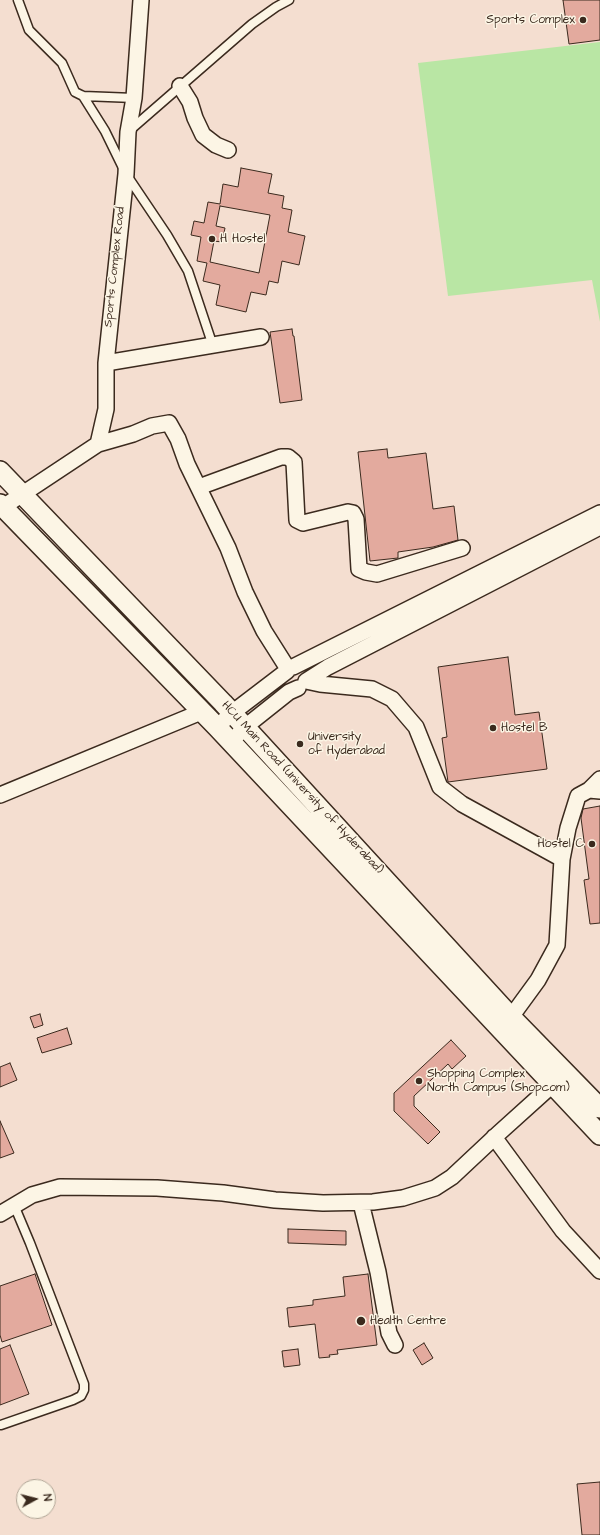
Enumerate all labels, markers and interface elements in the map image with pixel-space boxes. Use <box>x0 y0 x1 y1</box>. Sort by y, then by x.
place label: Sports Complex <box>486 13 575 27</box>
marker: Sports Complex <box>578 15 588 25</box>
street label: Sports Complex Road <box>102 206 128 328</box>
place label: H Hostel <box>220 232 265 246</box>
marker: H Hostel <box>207 234 217 244</box>
street label: HCU Main Road (University of Hyderabad) <box>218 699 386 877</box>
place label: Hostel B <box>501 721 548 735</box>
marker: Hostel B <box>488 723 498 733</box>
place label: University of Hyderabad <box>308 730 385 758</box>
marker: University of Hyderabad <box>295 739 305 749</box>
place label: Hostel C <box>537 837 584 851</box>
marker: Hostel C <box>587 839 597 849</box>
place label: Shopping Complex North Campus (Shopcom) <box>427 1067 570 1095</box>
marker: Shopping Complex North Campus (Shopcom) <box>414 1076 424 1086</box>
place label: Health Centre <box>370 1314 446 1328</box>
marker: Health Centre <box>355 1315 367 1327</box>
north arrow <box>16 1479 56 1519</box>
text: N <box>40 1493 55 1502</box>

